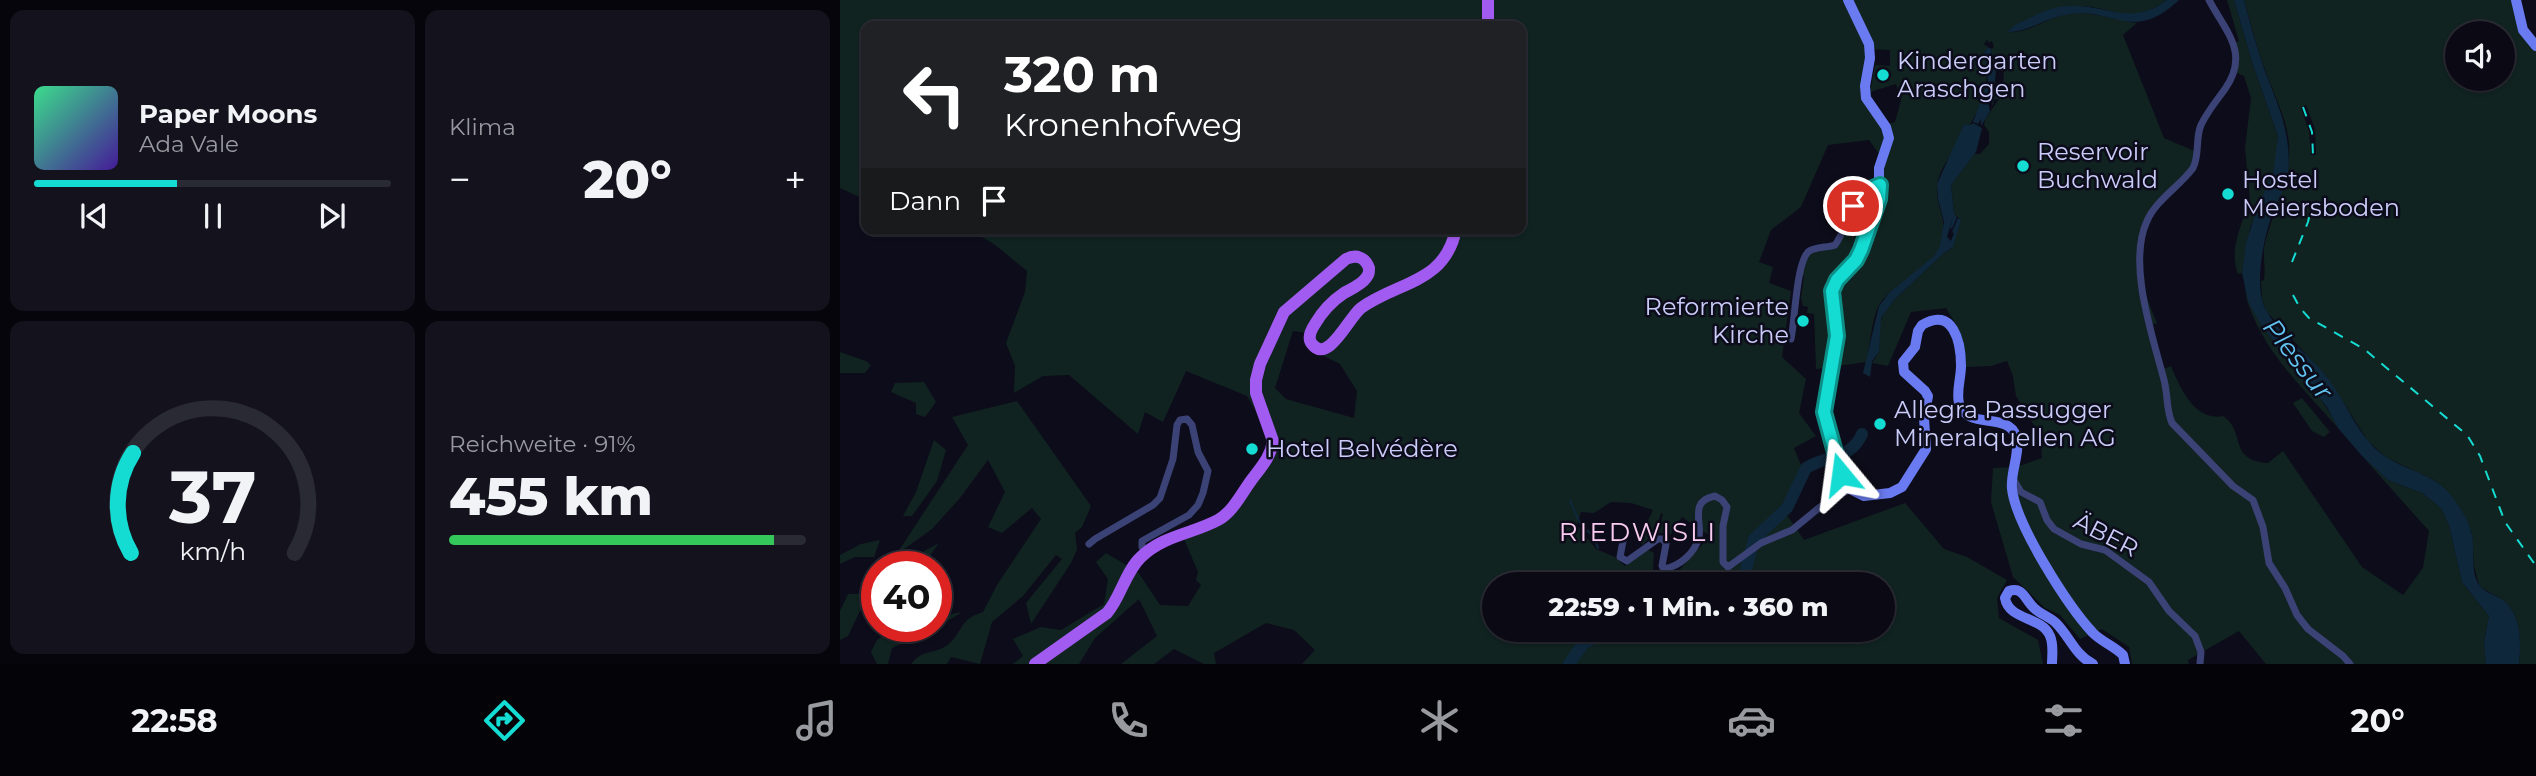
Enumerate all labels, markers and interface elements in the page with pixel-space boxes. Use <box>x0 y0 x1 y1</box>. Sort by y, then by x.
map controls <box>2445 21 2515 91</box>
button: sound <box>2445 21 2515 91</box>
text: 320 m <box>1004 45 1160 104</box>
place label: Kindergarten Araschgen <box>1897 46 2057 103</box>
icon: left <box>889 49 980 140</box>
marker: Kindergarten Araschgen <box>1875 67 1891 83</box>
text: Paper Moons <box>139 98 317 130</box>
text: Kronenhofweg <box>1004 105 1243 144</box>
text: Klima <box>449 113 516 141</box>
text: Ada Vale <box>139 130 239 158</box>
place label: Reservoir Buchwald <box>2037 137 2158 194</box>
text: 20° <box>583 148 672 211</box>
text: − <box>449 156 471 203</box>
text: + <box>784 156 806 203</box>
marker: Reservoir Buchwald <box>2015 158 2031 174</box>
place label: Hostel Meiersboden <box>2242 165 2400 222</box>
pin <box>1823 176 1883 236</box>
icon: arrive <box>975 182 1013 220</box>
text: Dann <box>889 185 961 217</box>
marker: Hostel Meiersboden <box>2220 186 2236 202</box>
icon: arrive <box>1834 187 1872 225</box>
icon: previous <box>75 197 113 235</box>
icon: pause <box>194 197 232 235</box>
icon: next <box>313 197 351 235</box>
place label: Reformierte Kirche <box>1645 292 1789 349</box>
water label: Plessur <box>2256 312 2340 407</box>
marker: Reformierte Kirche <box>1795 313 1811 329</box>
place label: Allegra Passugger Mineralquellen AG <box>1894 395 2116 452</box>
marker: Allegra Passugger Mineralquellen AG <box>1872 416 1888 432</box>
text: Reichweite · 91% <box>449 430 636 458</box>
place label: Hotel Belvédère <box>1266 434 1458 463</box>
position arrow <box>1804 437 1878 511</box>
marker: Hotel Belvédère <box>1244 441 1260 457</box>
text: 37 <box>168 454 256 542</box>
text: 455 km <box>449 465 653 528</box>
street label: ÄBER <box>2069 506 2143 563</box>
district label: RIEDWISLI <box>1559 516 1717 548</box>
text: km/h <box>179 536 246 566</box>
speed limit sign: 40 <box>861 551 952 642</box>
text: 22:59 · 1 Min. · 360 m <box>1549 591 1828 623</box>
icon: directions <box>480 696 529 745</box>
icon: music <box>792 696 841 745</box>
icon: phone <box>1104 696 1153 745</box>
icon: climate <box>1415 696 1464 745</box>
icon: car <box>1727 696 1776 745</box>
icon: filters <box>2039 696 2088 745</box>
text: 22:58 <box>131 701 218 740</box>
text: 20° <box>2351 701 2405 740</box>

